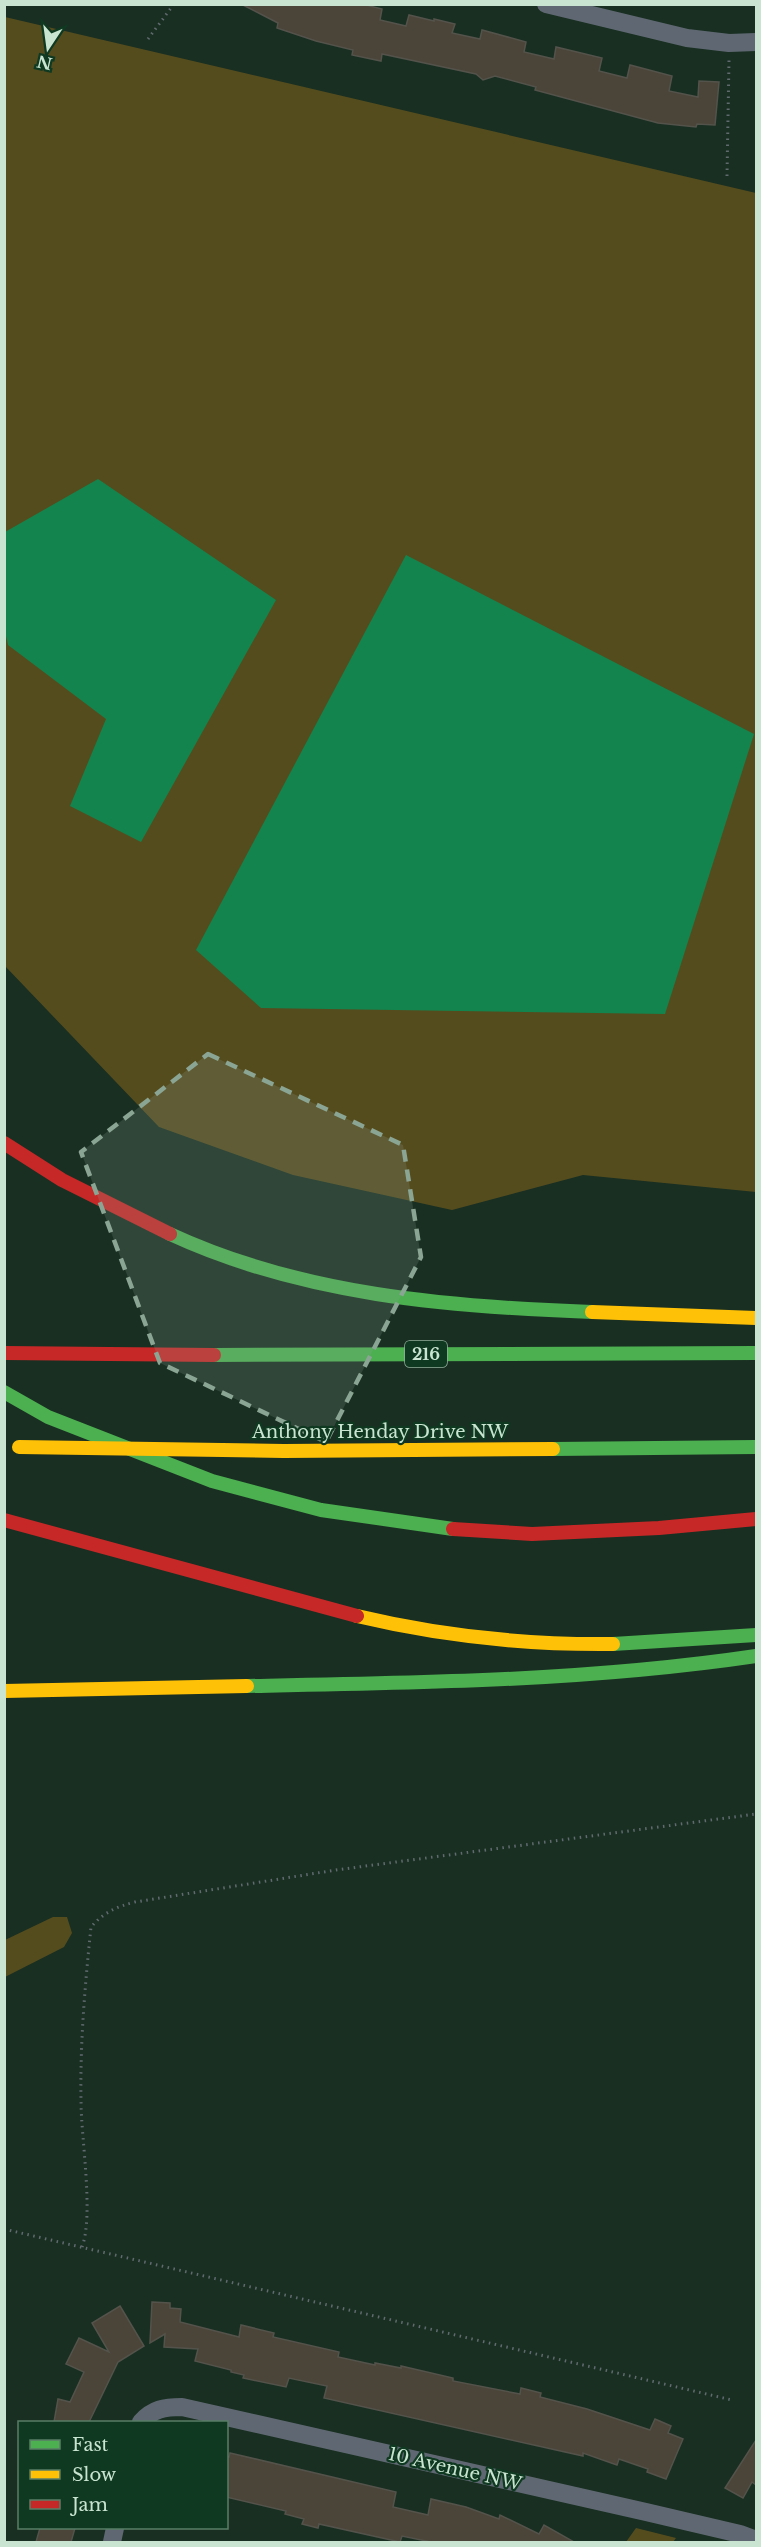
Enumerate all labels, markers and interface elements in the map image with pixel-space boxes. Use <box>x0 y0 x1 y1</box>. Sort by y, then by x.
north arrow <box>18 18 78 78</box>
text: N <box>35 51 54 74</box>
road number: 216 <box>405 1341 447 1367</box>
street label: Anthony Henday Drive NW <box>251 1421 509 1443</box>
legend <box>18 2421 228 2529</box>
text: Fast <box>72 2434 109 2456</box>
street label: 10 Avenue NW <box>386 2443 525 2495</box>
text: Slow <box>72 2464 117 2486</box>
text: Jam <box>70 2494 108 2516</box>

